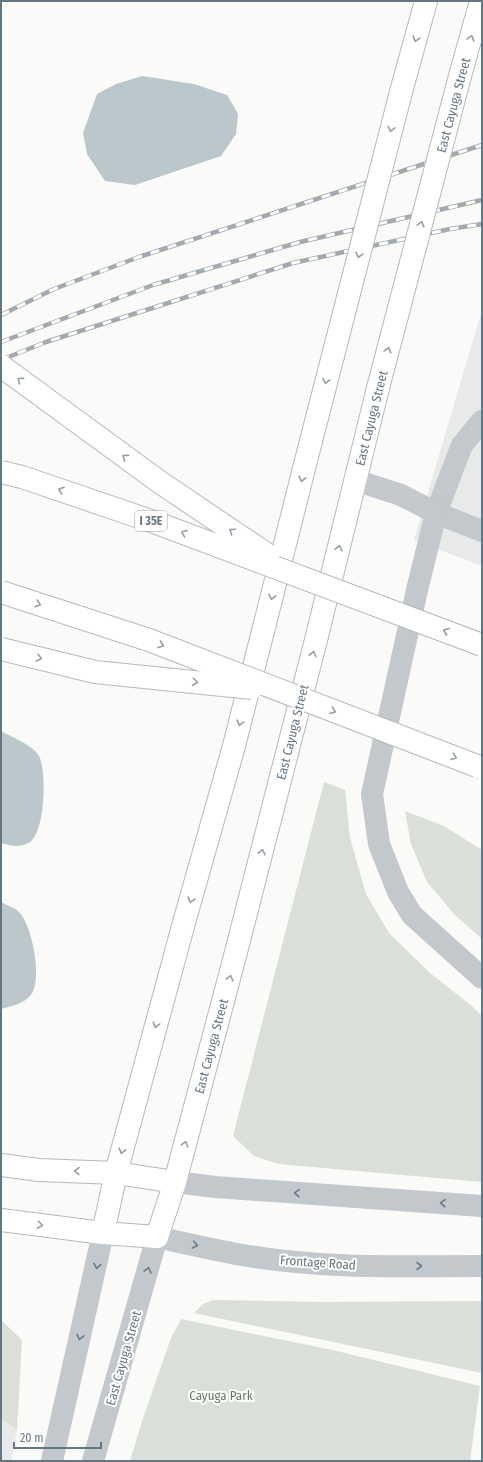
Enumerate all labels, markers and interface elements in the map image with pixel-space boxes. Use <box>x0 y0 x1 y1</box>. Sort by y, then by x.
one-way arrow <box>412 35 421 42</box>
one-way arrow <box>466 35 475 42</box>
street label: East Cayuga Street <box>434 55 474 154</box>
one-way arrow <box>387 126 396 133</box>
one-way arrow <box>417 221 425 227</box>
one-way arrow <box>355 252 363 259</box>
one-way arrow <box>384 347 392 353</box>
street label: East Cayuga Street <box>352 368 391 467</box>
one-way arrow <box>17 378 24 385</box>
one-way arrow <box>323 378 331 385</box>
one-way arrow <box>122 454 129 462</box>
one-way arrow <box>298 476 306 482</box>
one-way arrow <box>58 487 65 495</box>
road number: I 35E <box>135 511 167 531</box>
one-way arrow <box>229 528 236 536</box>
one-way arrow <box>180 529 187 537</box>
one-way arrow <box>334 544 342 551</box>
one-way arrow <box>269 594 277 600</box>
one-way arrow <box>34 599 41 608</box>
one-way arrow <box>442 628 449 636</box>
one-way arrow <box>158 641 165 649</box>
one-way arrow <box>308 651 316 657</box>
one-way arrow <box>36 654 42 662</box>
one-way arrow <box>192 677 198 686</box>
street label: East Cayuga Street <box>273 682 312 781</box>
one-way arrow <box>329 706 336 714</box>
one-way arrow <box>236 719 245 726</box>
one-way arrow <box>451 753 458 761</box>
one-way arrow <box>257 849 266 856</box>
one-way arrow <box>187 896 195 903</box>
one-way arrow <box>225 974 233 981</box>
street label: East Cayuga Street <box>192 996 232 1095</box>
one-way arrow <box>152 1021 161 1028</box>
one-way arrow <box>181 1141 189 1147</box>
one-way arrow <box>118 1147 127 1154</box>
one-way arrow <box>74 1167 80 1175</box>
one-way arrow <box>294 1188 300 1197</box>
one-way arrow <box>440 1199 446 1208</box>
one-way arrow <box>37 1220 43 1229</box>
one-way arrow <box>192 1240 198 1248</box>
street label: Frontage Road <box>280 1252 356 1273</box>
one-way arrow <box>416 1262 422 1270</box>
one-way arrow <box>93 1263 101 1269</box>
one-way arrow <box>143 1267 152 1274</box>
street label: East Cayuga Street <box>103 1308 144 1407</box>
one-way arrow <box>77 1334 85 1340</box>
park label: Cayuga Park <box>189 1388 254 1403</box>
scale bar <box>14 1424 101 1450</box>
text: 20 m <box>20 1431 44 1445</box>

